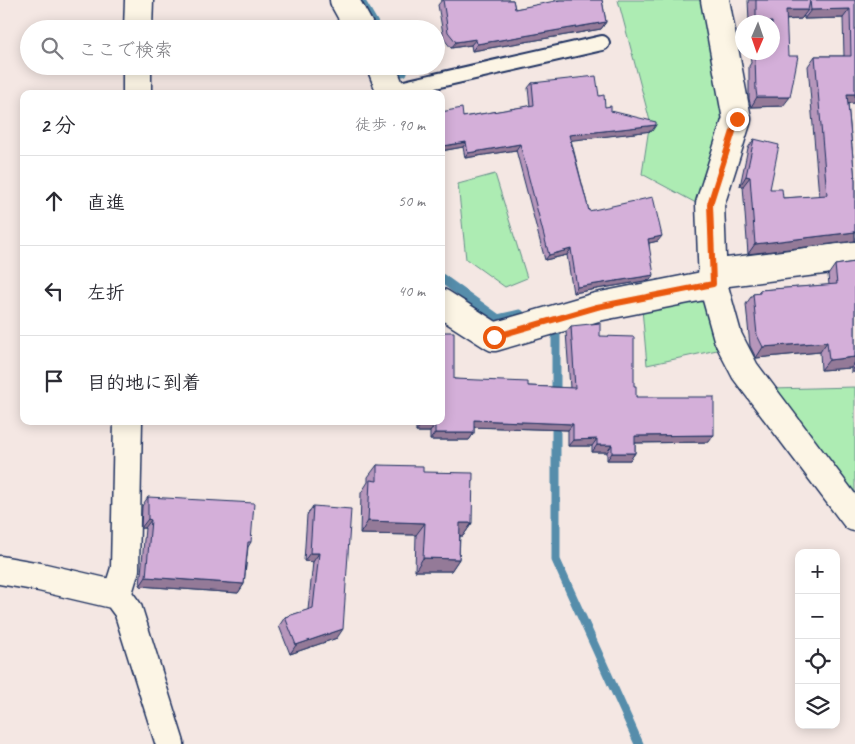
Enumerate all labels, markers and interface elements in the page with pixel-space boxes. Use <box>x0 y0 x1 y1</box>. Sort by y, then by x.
north arrow <box>735 15 780 60</box>
search box <box>20 20 445 75</box>
icon: search <box>38 34 66 62</box>
text: ここで検索 <box>78 38 173 62</box>
route end <box>726 108 749 131</box>
text: 2 分 <box>40 112 76 138</box>
text: 徒歩 · 90 m <box>355 115 425 135</box>
icon: ahead <box>40 187 68 215</box>
text: 直進 <box>87 191 125 215</box>
text: 50 m <box>398 191 425 211</box>
icon: left <box>40 277 68 305</box>
text: 左折 <box>87 281 125 305</box>
text: 40 m <box>398 281 425 301</box>
route start <box>483 326 506 349</box>
icon: arrive <box>40 367 68 395</box>
text: 目的地に到着 <box>87 371 201 395</box>
map controls <box>795 549 840 729</box>
button: + <box>795 549 840 594</box>
button: − <box>795 594 840 639</box>
button: locate <box>795 639 840 684</box>
button: layers <box>795 684 840 729</box>

